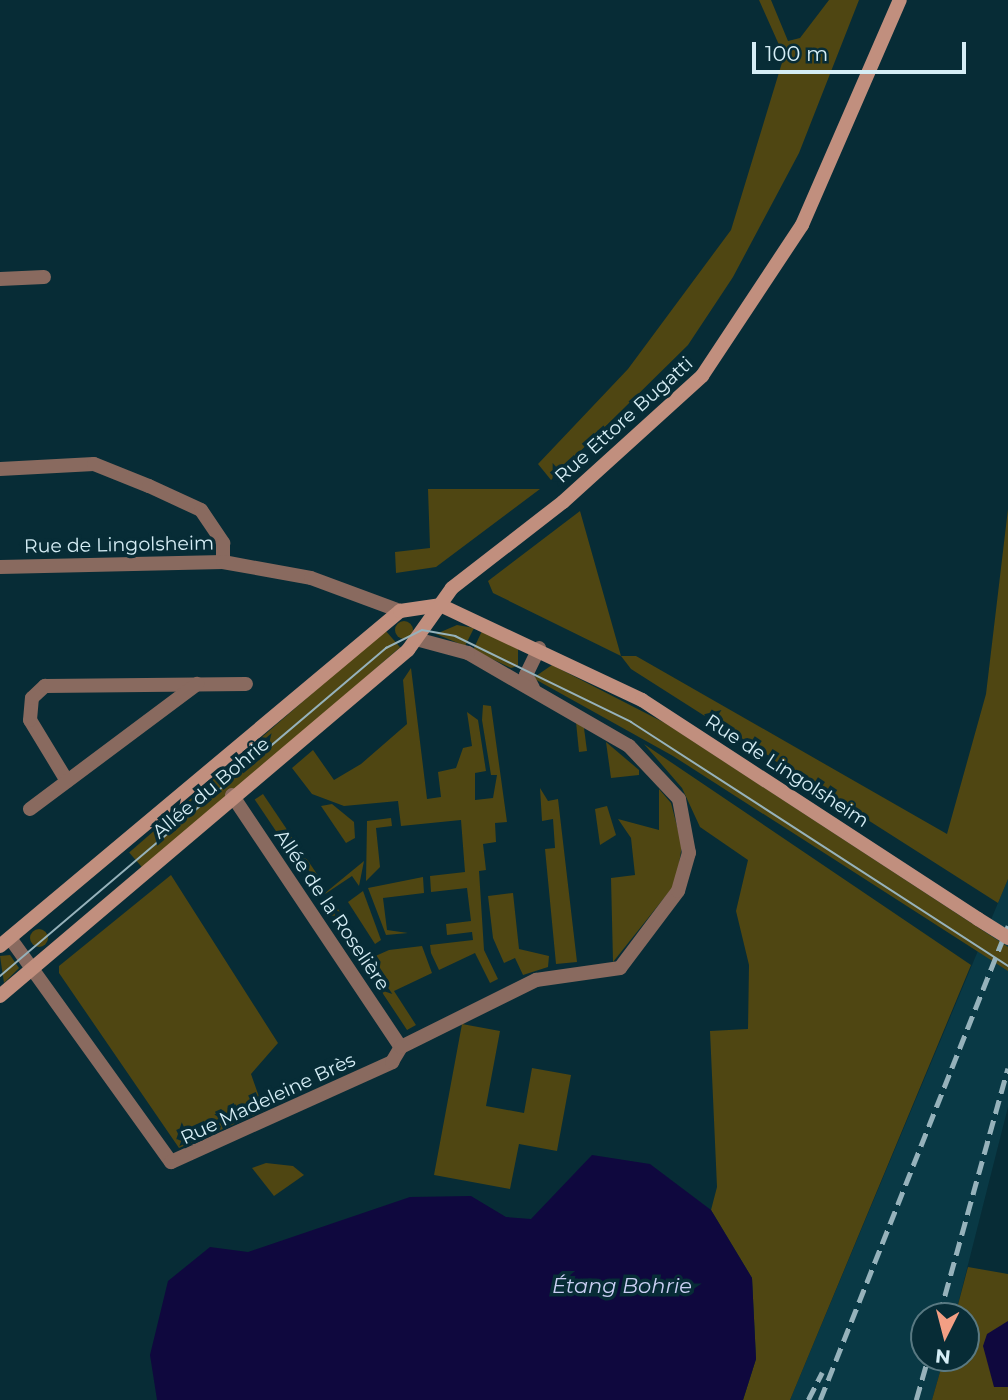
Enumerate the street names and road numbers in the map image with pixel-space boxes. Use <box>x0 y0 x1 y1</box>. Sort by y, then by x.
street label: Rue Ettore Bugatti <box>550 352 698 488</box>
street label: Rue de Lingolsheim <box>24 532 214 558</box>
street label: Rue de Lingolsheim <box>701 710 873 832</box>
street label: Allée du Bohrie <box>148 732 274 844</box>
street label: Allée de la Roselière <box>270 825 394 995</box>
street label: Rue Madeleine Brès <box>177 1048 359 1150</box>

